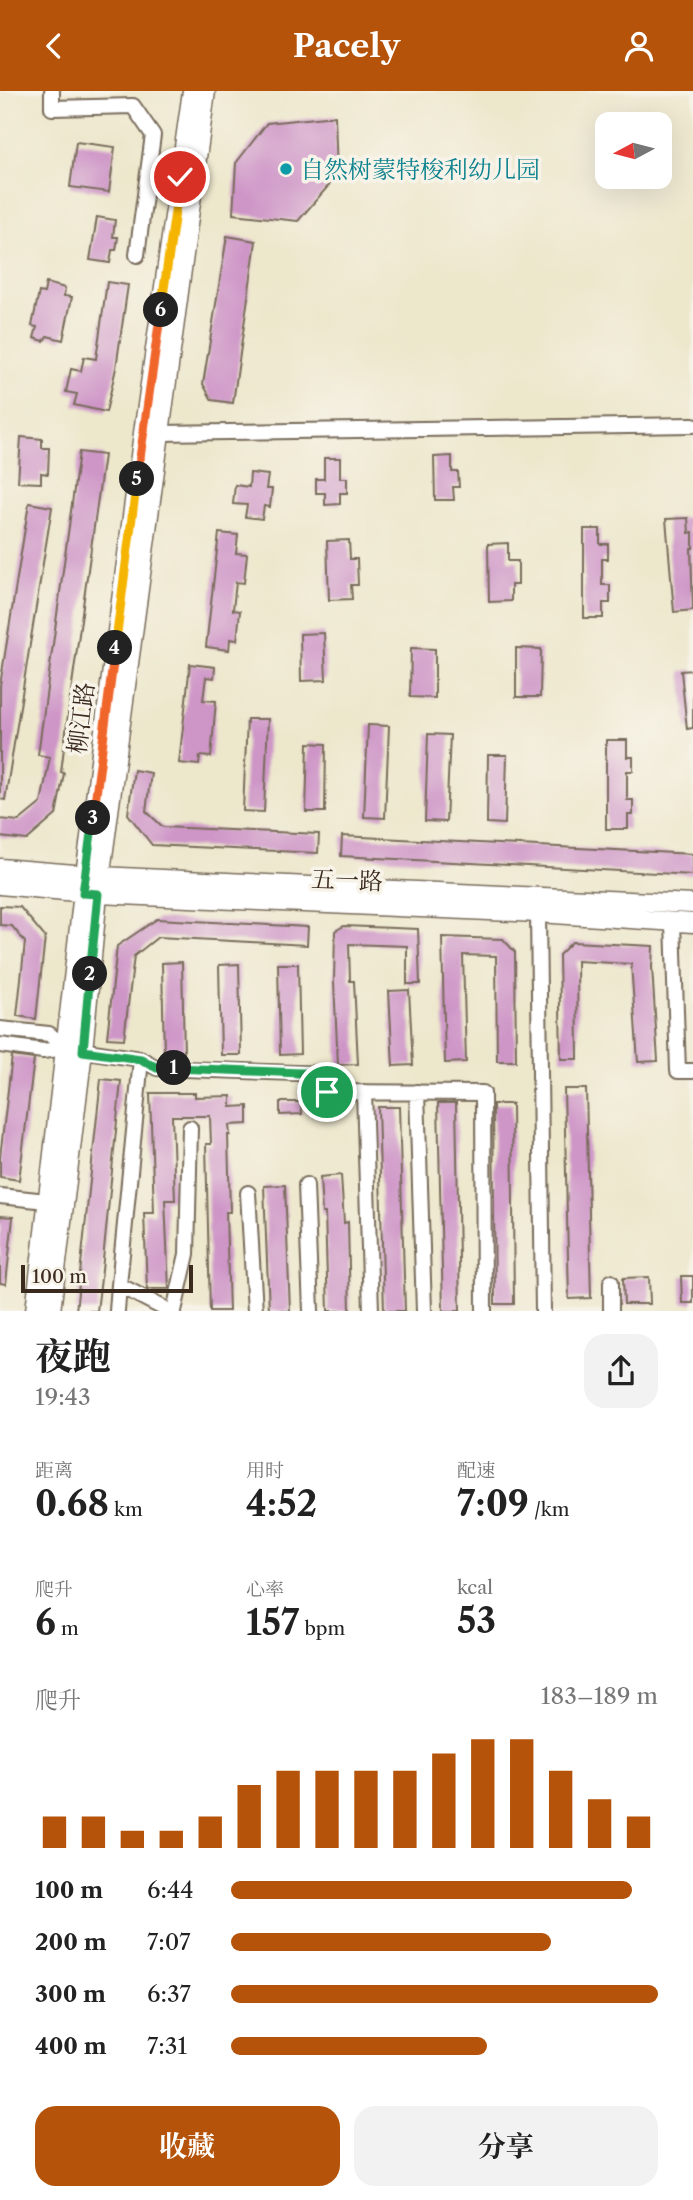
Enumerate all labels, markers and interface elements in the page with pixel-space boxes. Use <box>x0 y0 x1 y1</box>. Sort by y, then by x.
text: Pacely <box>293 26 400 65</box>
icon: back <box>35 27 73 65</box>
icon: person <box>620 27 658 65</box>
north arrow <box>595 112 672 189</box>
map controls <box>595 112 672 189</box>
pin <box>150 147 210 207</box>
place label: 自然树蒙特梭利幼儿园 <box>300 155 540 184</box>
icon: check <box>161 158 199 196</box>
marker: 自然树蒙特梭利幼儿园 <box>278 161 294 177</box>
pin: 6 <box>144 293 178 327</box>
text: 6 <box>155 298 166 321</box>
pin: 5 <box>120 461 154 497</box>
text: 5 <box>131 467 142 490</box>
pin: 4 <box>97 631 132 665</box>
text: 4 <box>109 636 120 659</box>
street label: 柳江路 <box>62 681 100 755</box>
pin: 3 <box>76 801 110 835</box>
text: 3 <box>87 806 98 829</box>
street label: 五一路 <box>311 864 383 896</box>
pin: 2 <box>72 957 108 991</box>
text: 2 <box>84 962 95 985</box>
pin: 1 <box>156 1051 192 1086</box>
text: 1 <box>169 1056 178 1079</box>
pin <box>297 1062 357 1122</box>
icon: arrive <box>308 1073 346 1111</box>
scale bar <box>21 1262 192 1294</box>
text: 100 m <box>32 1265 87 1288</box>
text: 夜跑 <box>35 1333 111 1380</box>
button: share <box>584 1334 658 1408</box>
text: 19:43 <box>35 1383 91 1411</box>
text: 距离 <box>35 1459 73 1482</box>
text: 用时 <box>246 1459 284 1482</box>
text: 配速 <box>457 1459 495 1482</box>
text: 0.68 <box>35 1482 109 1525</box>
text: 4:52 <box>246 1482 317 1525</box>
text: 7:09 <box>457 1482 529 1525</box>
text: km <box>109 1498 143 1521</box>
text: /km <box>529 1498 569 1521</box>
text: kcal <box>457 1576 493 1599</box>
text: 爬升 <box>35 1578 73 1601</box>
text: 心率 <box>246 1578 284 1601</box>
text: 53 <box>457 1599 496 1642</box>
text: 6 <box>35 1601 56 1644</box>
text: 157 <box>246 1601 299 1644</box>
text: m <box>56 1617 79 1640</box>
text: bpm <box>299 1617 345 1640</box>
text: 183–189 m <box>541 1682 658 1710</box>
text: 爬升 <box>35 1686 81 1714</box>
text: 100 m <box>35 1876 103 1904</box>
text: 6:44 <box>147 1876 194 1904</box>
text: 200 m <box>35 1928 107 1956</box>
text: 7:07 <box>147 1928 191 1956</box>
text: 300 m <box>35 1980 106 2008</box>
text: 6:37 <box>147 1980 191 2008</box>
text: 400 m <box>35 2032 107 2060</box>
text: 7:31 <box>147 2032 187 2060</box>
button: 收藏 <box>35 2106 340 2186</box>
button: 分享 <box>354 2106 658 2186</box>

